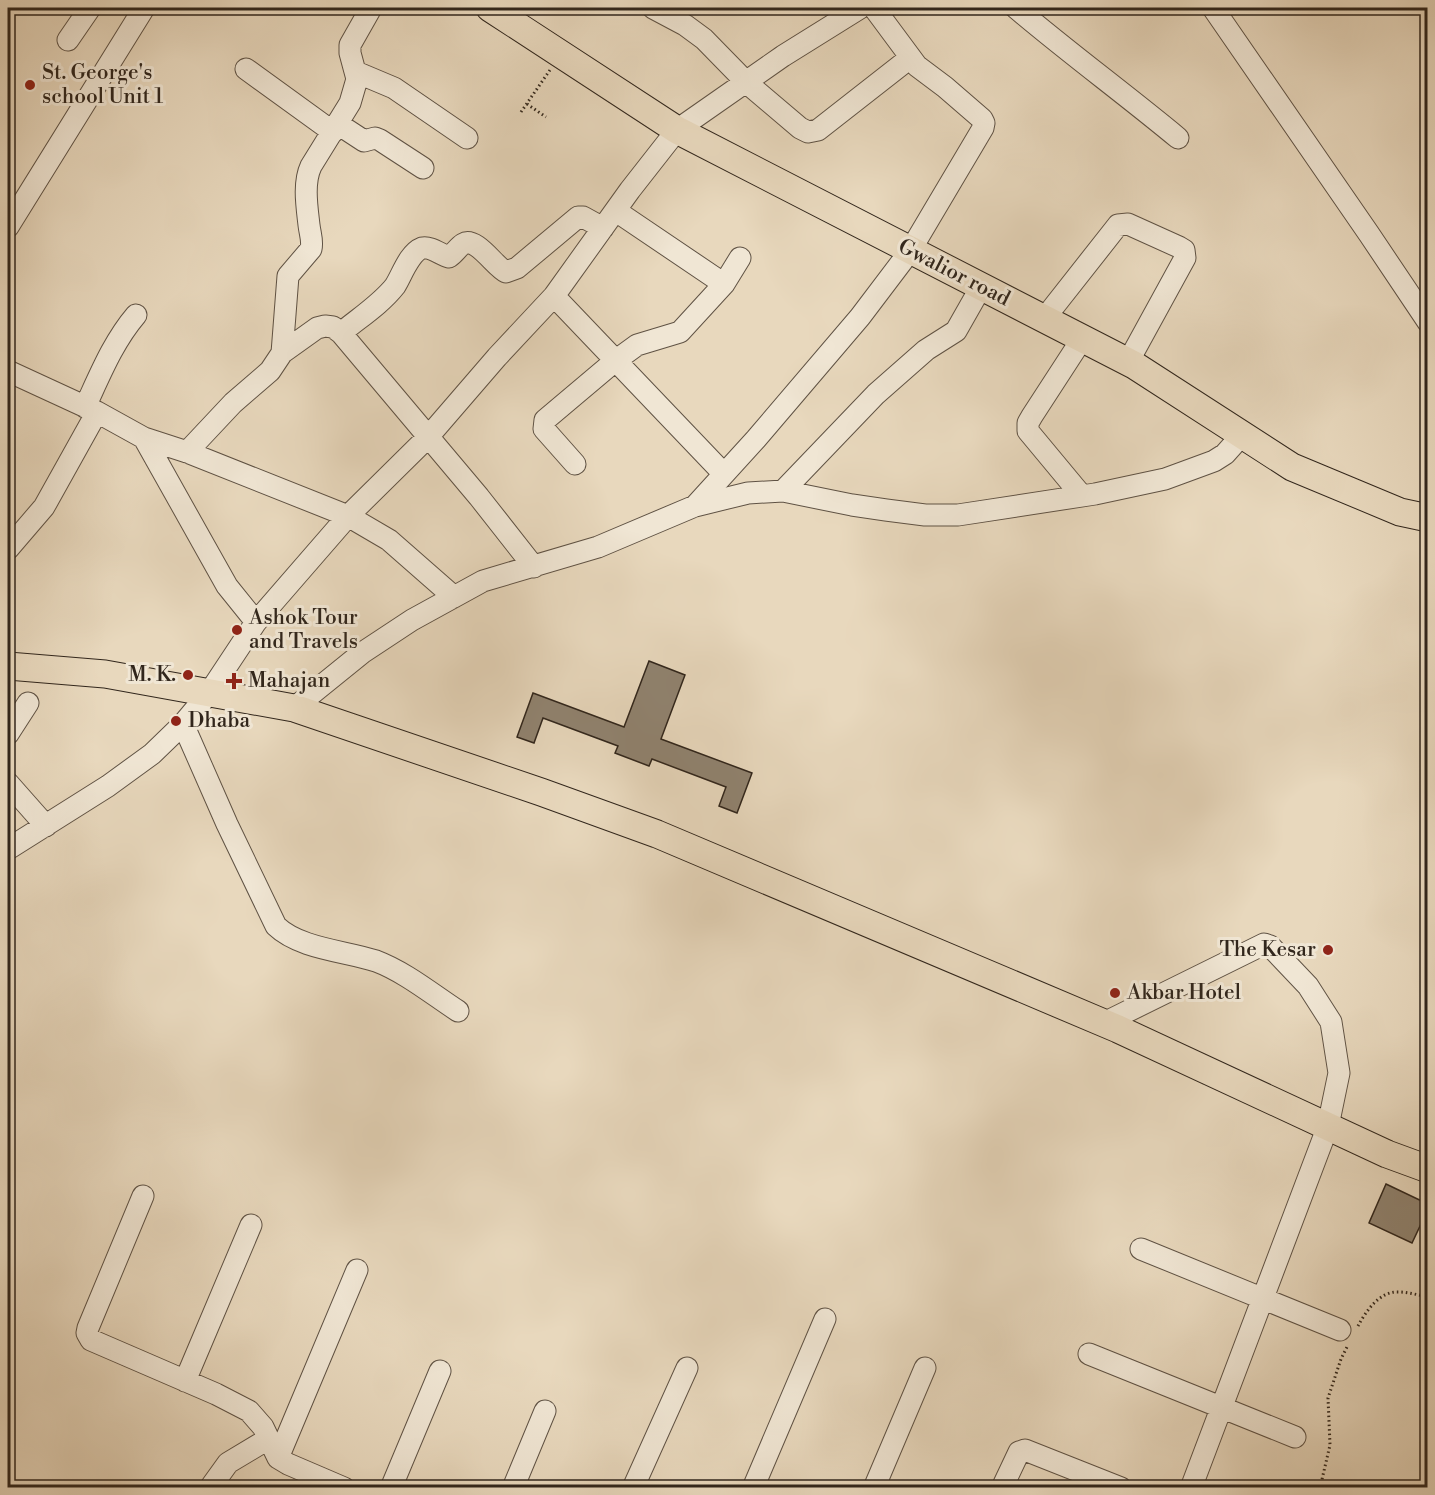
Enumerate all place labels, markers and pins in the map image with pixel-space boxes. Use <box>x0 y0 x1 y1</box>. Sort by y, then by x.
place label: St. George's school Unit 1 <box>42 60 163 110</box>
marker: St. George's school Unit 1 <box>23 78 37 92</box>
place label: Ashok Tour and Travels <box>248 605 358 655</box>
marker: Ashok Tour and Travels <box>230 623 244 637</box>
place label: M. K. <box>128 662 176 688</box>
marker: M. K. <box>181 668 195 682</box>
place label: Mahajan <box>248 668 331 694</box>
marker: Mahajan <box>225 672 243 690</box>
place label: Dhaba <box>188 708 250 734</box>
marker: Dhaba <box>169 714 183 728</box>
place label: The Kesar <box>1219 937 1316 963</box>
marker: The Kesar <box>1321 943 1335 957</box>
place label: Akbar Hotel <box>1126 980 1241 1006</box>
marker: Akbar Hotel <box>1108 986 1122 1000</box>

